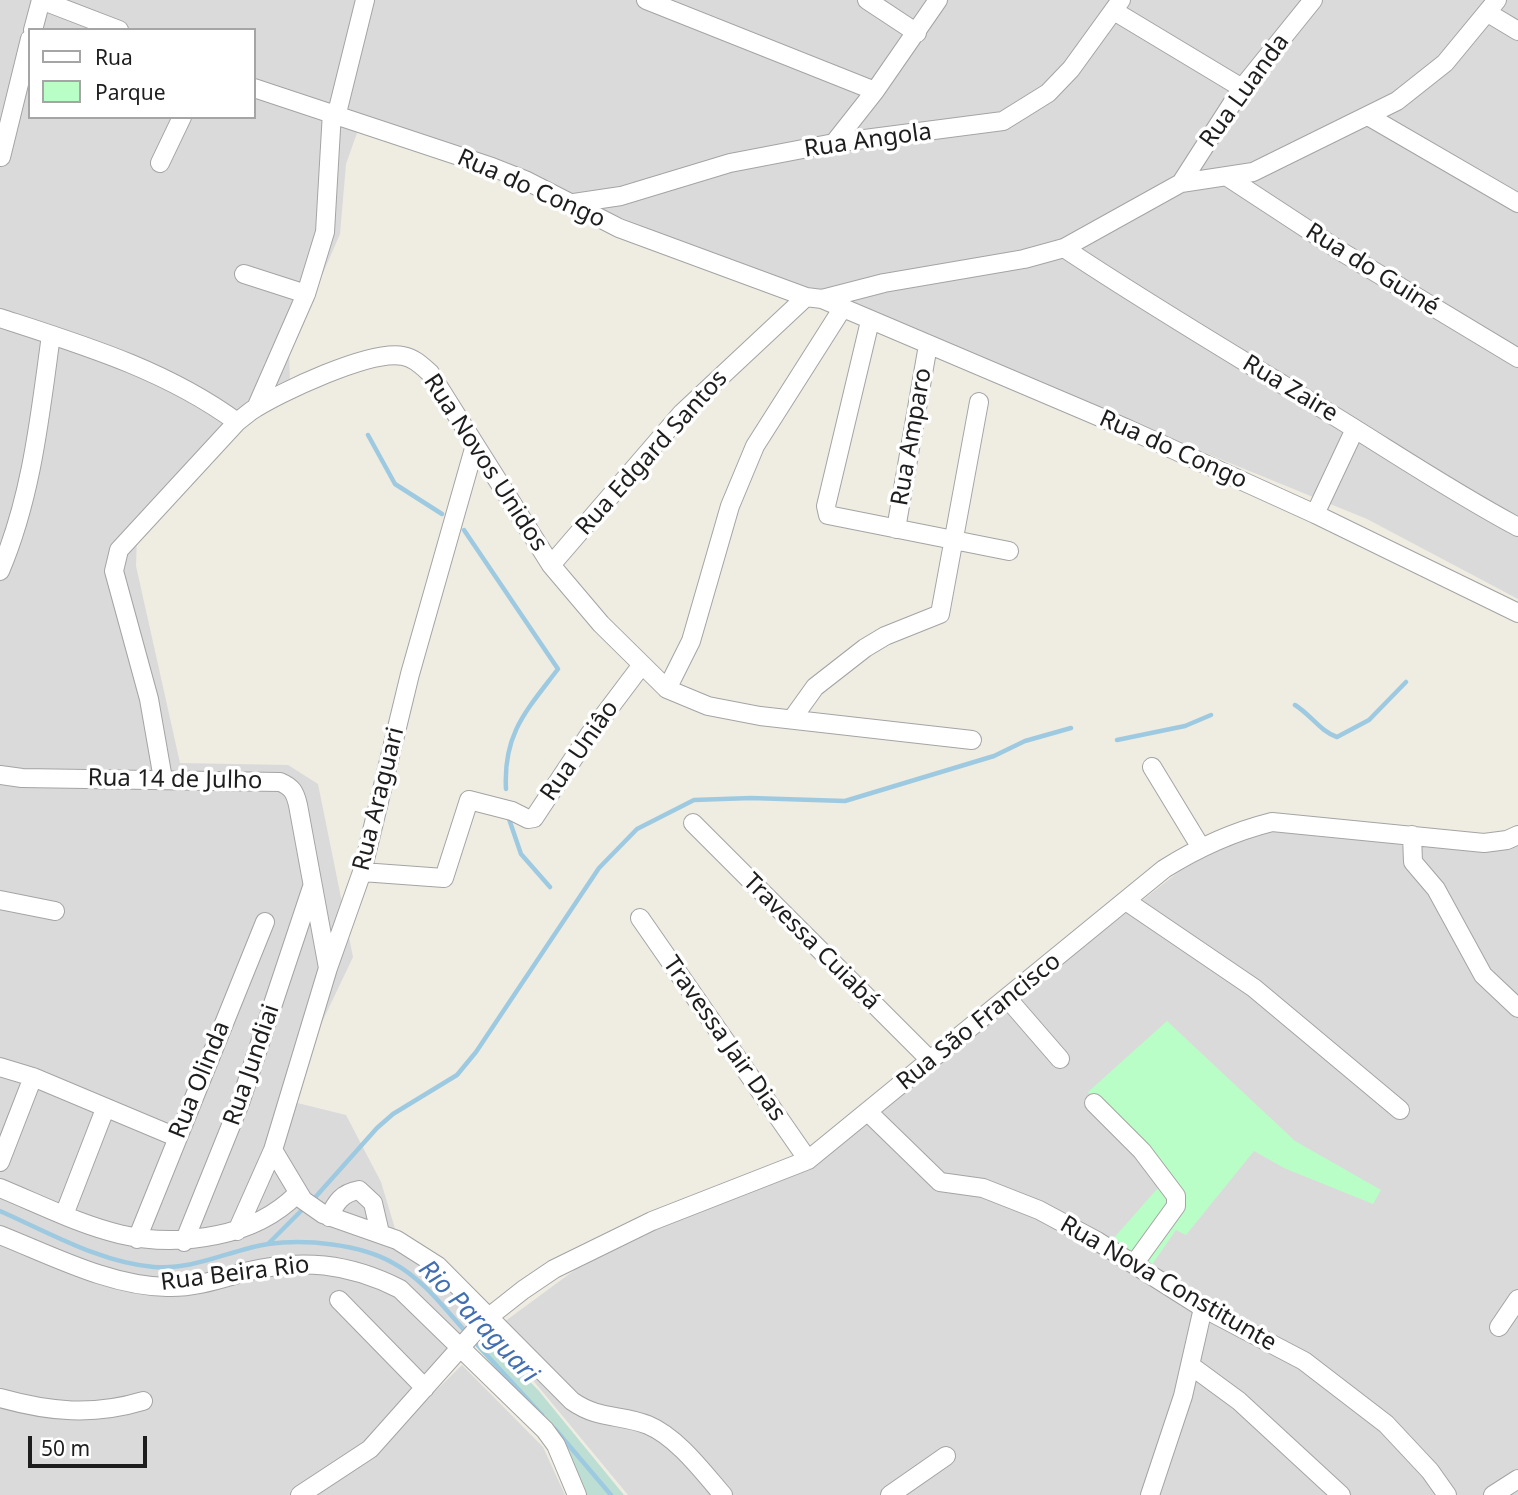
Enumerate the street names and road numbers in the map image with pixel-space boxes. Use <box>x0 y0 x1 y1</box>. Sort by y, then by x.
street label: Rua Luanda <box>1194 29 1296 153</box>
street label: Rua Angola <box>802 118 934 164</box>
street label: Rua do Congo <box>453 144 609 234</box>
street label: Rua do Guiné <box>1300 218 1444 322</box>
street label: Rua Zaire <box>1237 349 1343 429</box>
street label: Rua Edgard Santos <box>570 364 734 542</box>
street label: Rua Amparo <box>886 366 938 508</box>
street label: Rua Novos Unidos <box>417 369 553 557</box>
street label: Rua do Congo <box>1095 405 1251 495</box>
street label: Rua Uniâo <box>535 695 625 807</box>
street label: Rua Araguari <box>347 724 411 874</box>
street label: Rua 14 de Julho <box>87 764 263 796</box>
street label: Travessa Cuiabá <box>737 868 885 1016</box>
street label: Rua São Francisco <box>891 947 1067 1097</box>
street label: Travessa Jair Dias <box>656 951 792 1127</box>
street label: Rua Jundiai <box>218 1001 286 1129</box>
street label: Rua Olinda <box>163 1017 237 1143</box>
street label: Rua Nova Constitunte <box>1055 1210 1281 1358</box>
street label: Rua Beira Rio <box>159 1251 311 1297</box>

